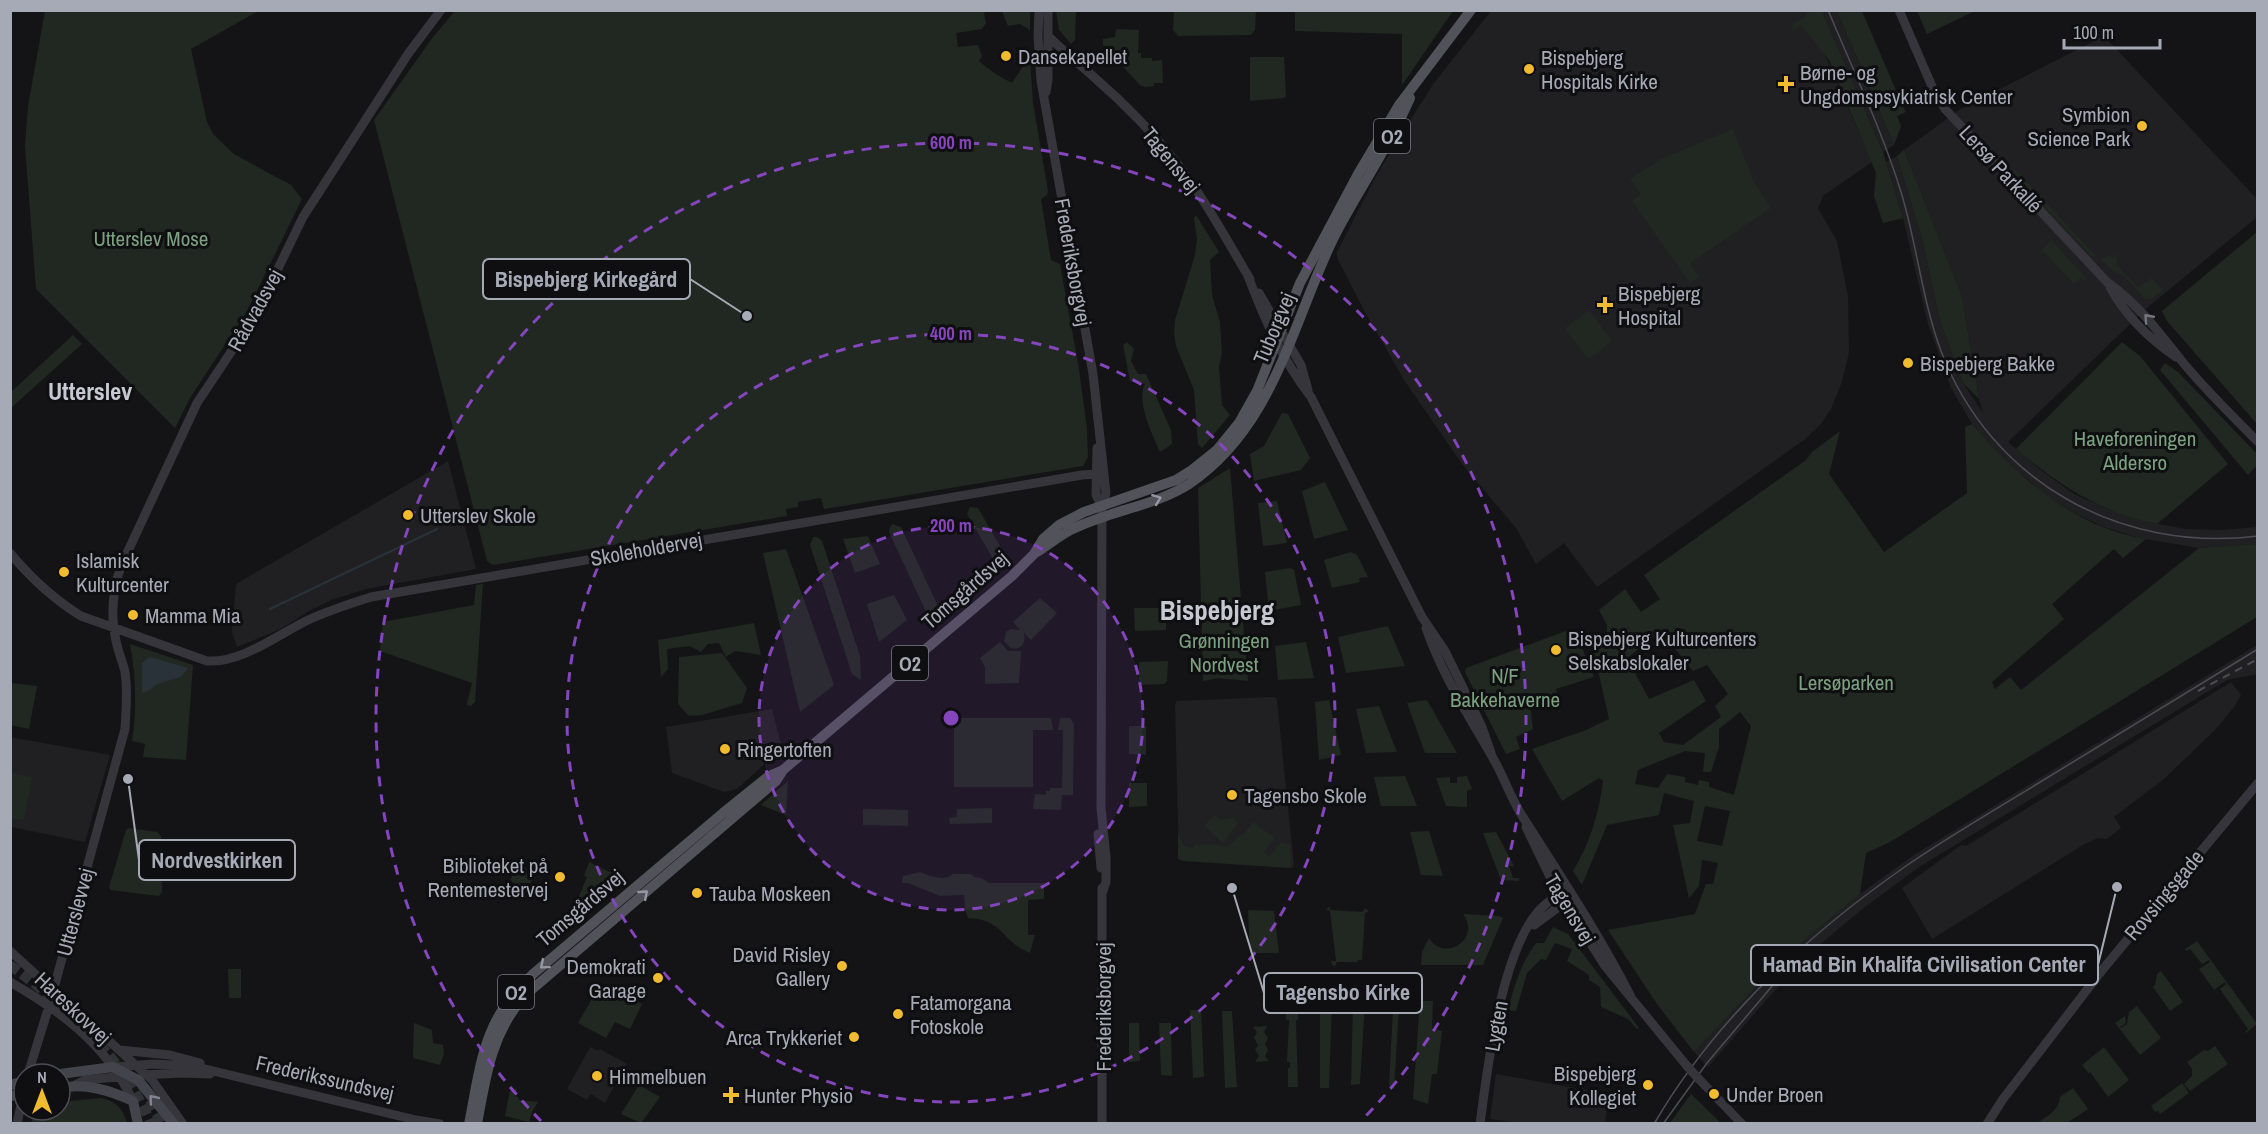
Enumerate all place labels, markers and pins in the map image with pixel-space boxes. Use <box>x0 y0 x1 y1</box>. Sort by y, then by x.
place label: Dansekapellet <box>1018 42 1127 71</box>
place label: Bispebjerg Hospitals Kirke <box>1541 43 1658 96</box>
marker: Dansekapellet <box>999 49 1013 63</box>
place label: Børne- og Ungdomspsykiatrisk Center <box>1800 58 2013 111</box>
marker: Bispebjerg Hospitals Kirke <box>1522 62 1536 76</box>
marker: Børne- og Ungdomspsykiatrisk Center <box>1777 75 1795 93</box>
place label: Symbion Science Park <box>2028 100 2130 153</box>
marker: Symbion Science Park <box>2135 119 2149 133</box>
callout: Bispebjerg Kirkegård <box>483 259 690 299</box>
place label: Bispebjerg Hospital <box>1618 279 1701 332</box>
marker: Bispebjerg Hospital <box>1596 296 1614 314</box>
place label: Bispebjerg Bakke <box>1920 349 2055 378</box>
marker: Bispebjerg Bakke <box>1901 356 1915 370</box>
place label: Utterslev Skole <box>420 501 536 530</box>
marker: Utterslev Skole <box>401 508 415 522</box>
place label: Islamisk Kulturcenter <box>76 546 169 599</box>
marker: Islamisk Kulturcenter <box>57 565 71 579</box>
place label: Mamma Mia <box>145 601 241 630</box>
marker: Mamma Mia <box>126 608 140 622</box>
place label: Bispebjerg Kulturcenters Selskabslokaler <box>1568 624 1757 677</box>
marker: Bispebjerg Kulturcenters Selskabslokaler <box>1549 643 1563 657</box>
centre of rings <box>941 708 961 728</box>
place label: Ringertoften <box>737 735 832 764</box>
marker: Ringertoften <box>718 742 732 756</box>
place label: Tagensbo Skole <box>1244 781 1367 810</box>
marker: Tagensbo Skole <box>1225 788 1239 802</box>
callout: Nordvestkirken <box>139 840 295 880</box>
place label: Biblioteket på Rentemestervej <box>427 851 548 904</box>
marker: Biblioteket på Rentemestervej <box>553 870 567 884</box>
place label: Tauba Moskeen <box>709 879 831 908</box>
marker: Tauba Moskeen <box>690 886 704 900</box>
place label: David Risley Gallery <box>732 940 830 993</box>
callout: Hamad Bin Khalifa Civilisation Center <box>1751 945 2098 985</box>
place label: Demokrati Garage <box>567 952 646 1005</box>
marker: David Risley Gallery <box>835 959 849 973</box>
marker: Demokrati Garage <box>651 971 665 985</box>
callout: Tagensbo Kirke <box>1264 973 1422 1013</box>
place label: Fatamorgana Fotoskole <box>910 988 1012 1041</box>
marker: Fatamorgana Fotoskole <box>891 1007 905 1021</box>
place label: Arca Trykkeriet <box>725 1023 842 1052</box>
marker: Arca Trykkeriet <box>847 1030 861 1044</box>
place label: Bispebjerg Kollegiet <box>1554 1059 1636 1112</box>
place label: Himmelbuen <box>609 1062 707 1091</box>
marker: Himmelbuen <box>590 1069 604 1083</box>
marker: Bispebjerg Kollegiet <box>1641 1078 1655 1092</box>
place label: Under Broen <box>1726 1080 1824 1109</box>
place label: Hunter Physio <box>744 1081 853 1110</box>
marker: Hunter Physio <box>722 1086 740 1104</box>
marker: Under Broen <box>1707 1087 1721 1101</box>

